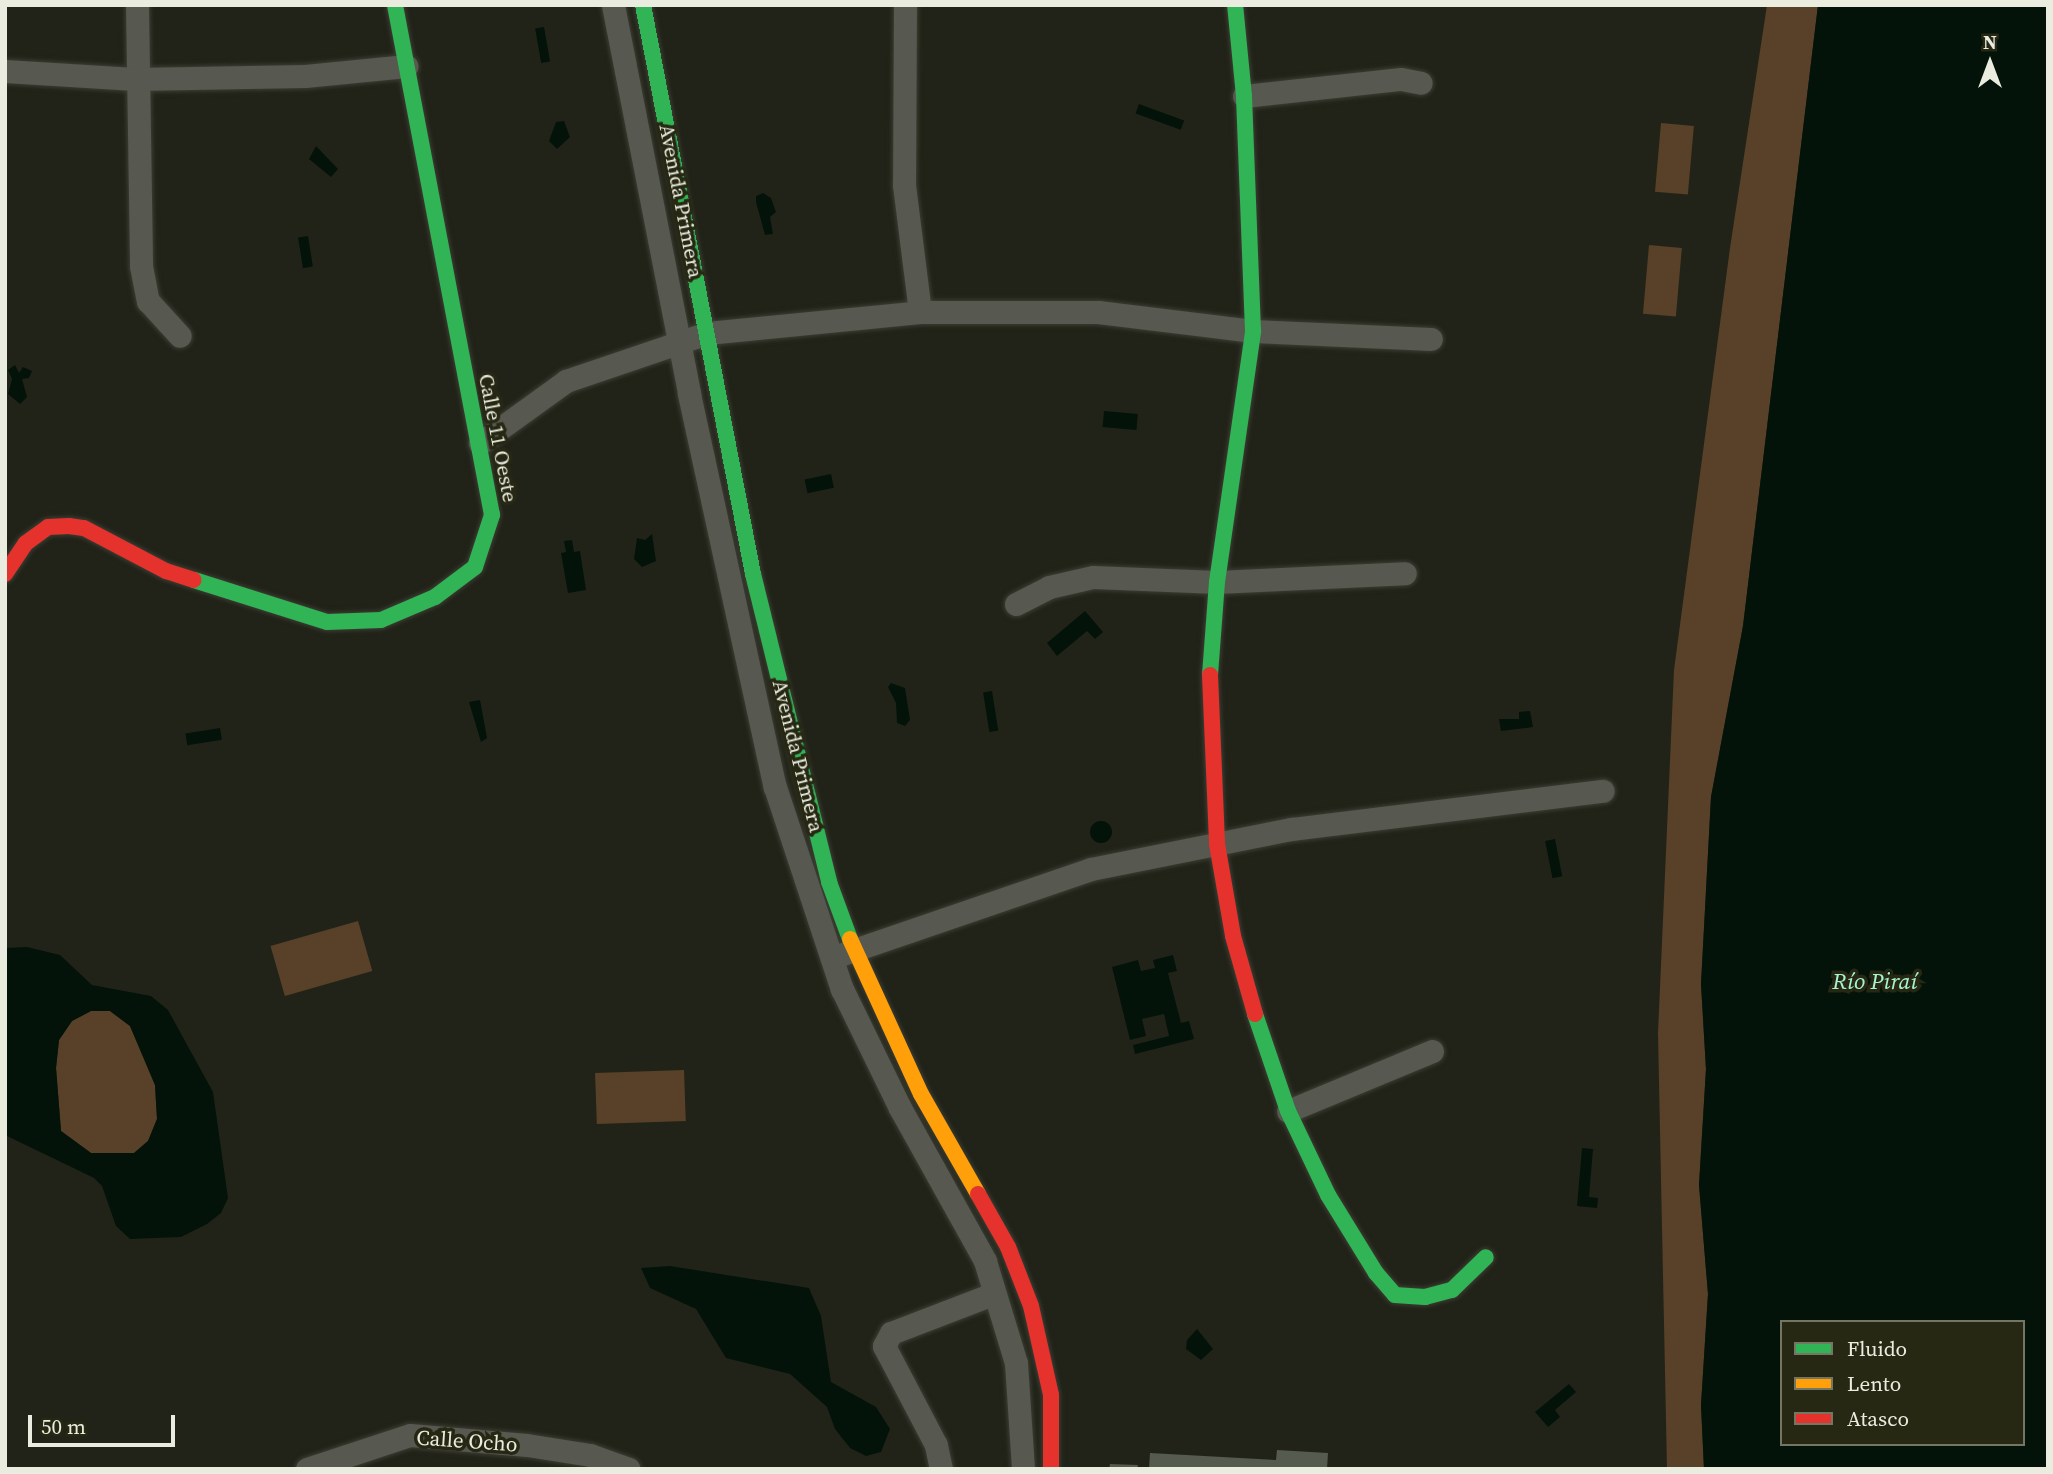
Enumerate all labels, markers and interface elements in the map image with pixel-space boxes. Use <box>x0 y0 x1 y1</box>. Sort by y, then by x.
north arrow <box>1955 28 2025 98</box>
text: N <box>1983 29 1997 55</box>
street label: Avenida Primera <box>654 122 708 280</box>
street label: Calle 11 Oeste <box>473 372 523 504</box>
street label: Avenida Primera <box>767 677 829 835</box>
water label: Río Piraí <box>1832 967 1918 995</box>
legend <box>1780 1320 2025 1446</box>
text: Fluido <box>1847 1334 1907 1363</box>
text: Lento <box>1847 1369 1901 1398</box>
scale bar <box>32 1400 178 1444</box>
text: Atasco <box>1847 1404 1909 1433</box>
text: 50 m <box>41 1412 86 1441</box>
street label: Calle Ocho <box>416 1425 518 1457</box>

